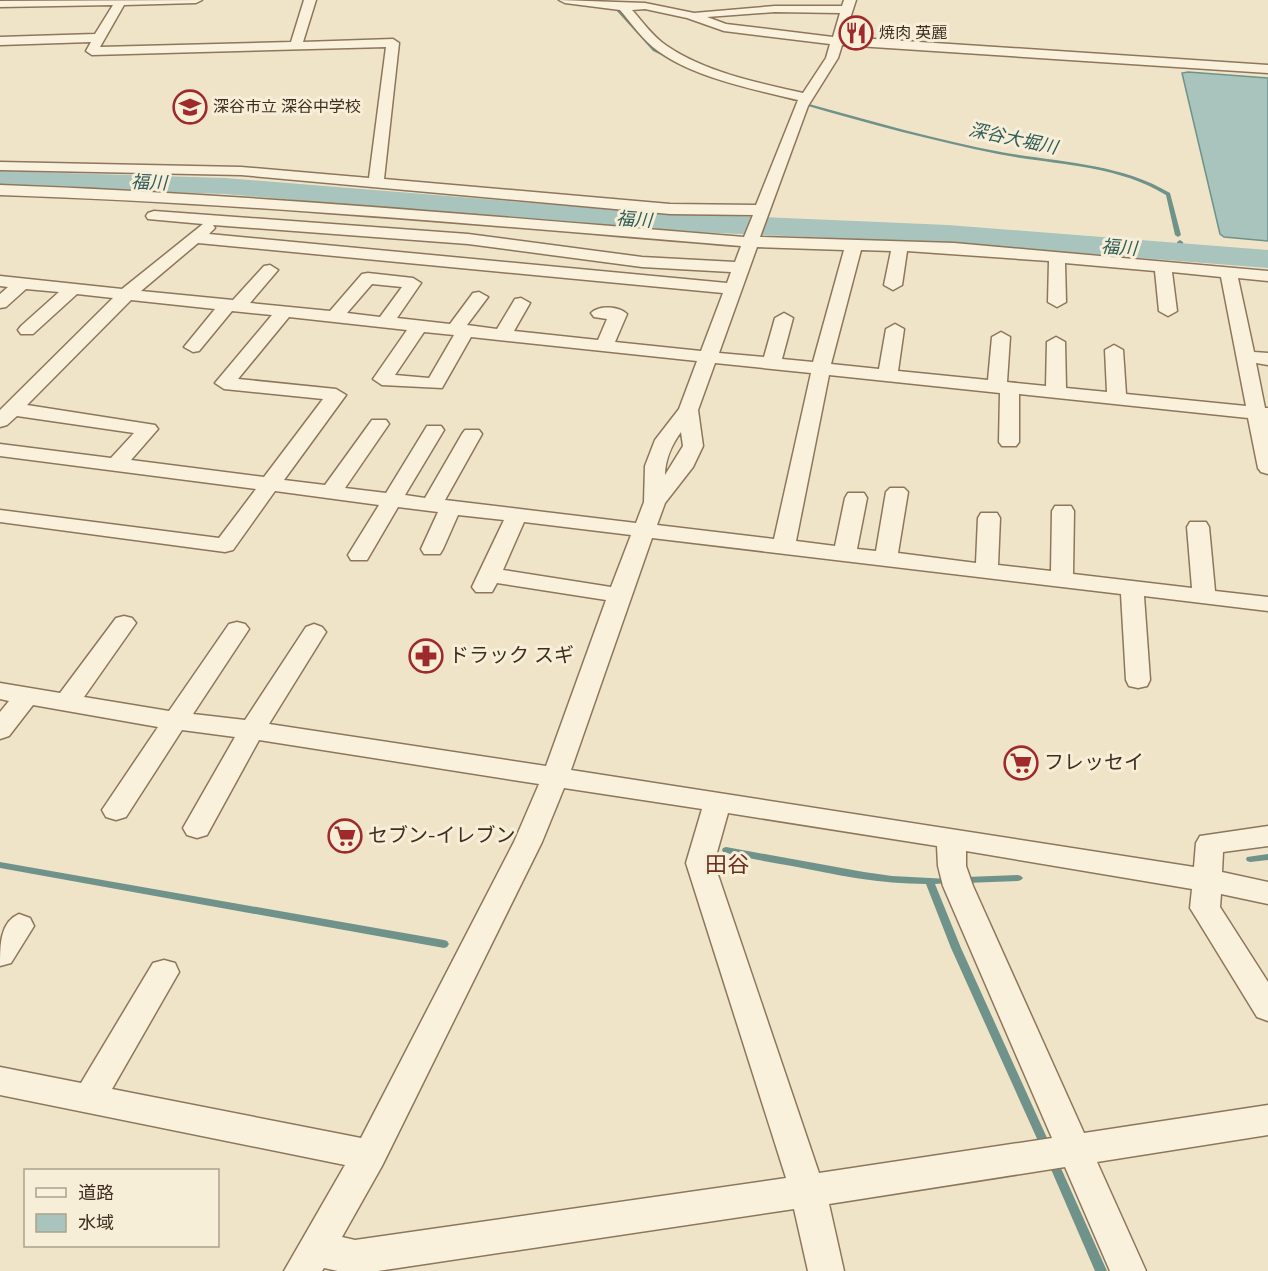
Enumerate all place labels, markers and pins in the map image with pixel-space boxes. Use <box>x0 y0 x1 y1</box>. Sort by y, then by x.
restaurant icon: 焼肉 英麗 <box>838 15 874 51</box>
place label: 焼肉 英麗 <box>879 21 947 45</box>
school or university icon: 深谷市立 深谷中学校 <box>172 89 208 125</box>
place label: 深谷市立 深谷中学校 <box>213 95 361 119</box>
pharmacy icon: ドラック スギ <box>408 638 444 674</box>
place label: ドラック スギ <box>449 641 574 671</box>
supermarket icon: フレッセイ <box>1003 745 1039 781</box>
place label: フレッセイ <box>1044 748 1144 778</box>
supermarket icon: セブン-イレブン <box>327 818 363 854</box>
place label: セブン-イレブン <box>368 821 516 851</box>

